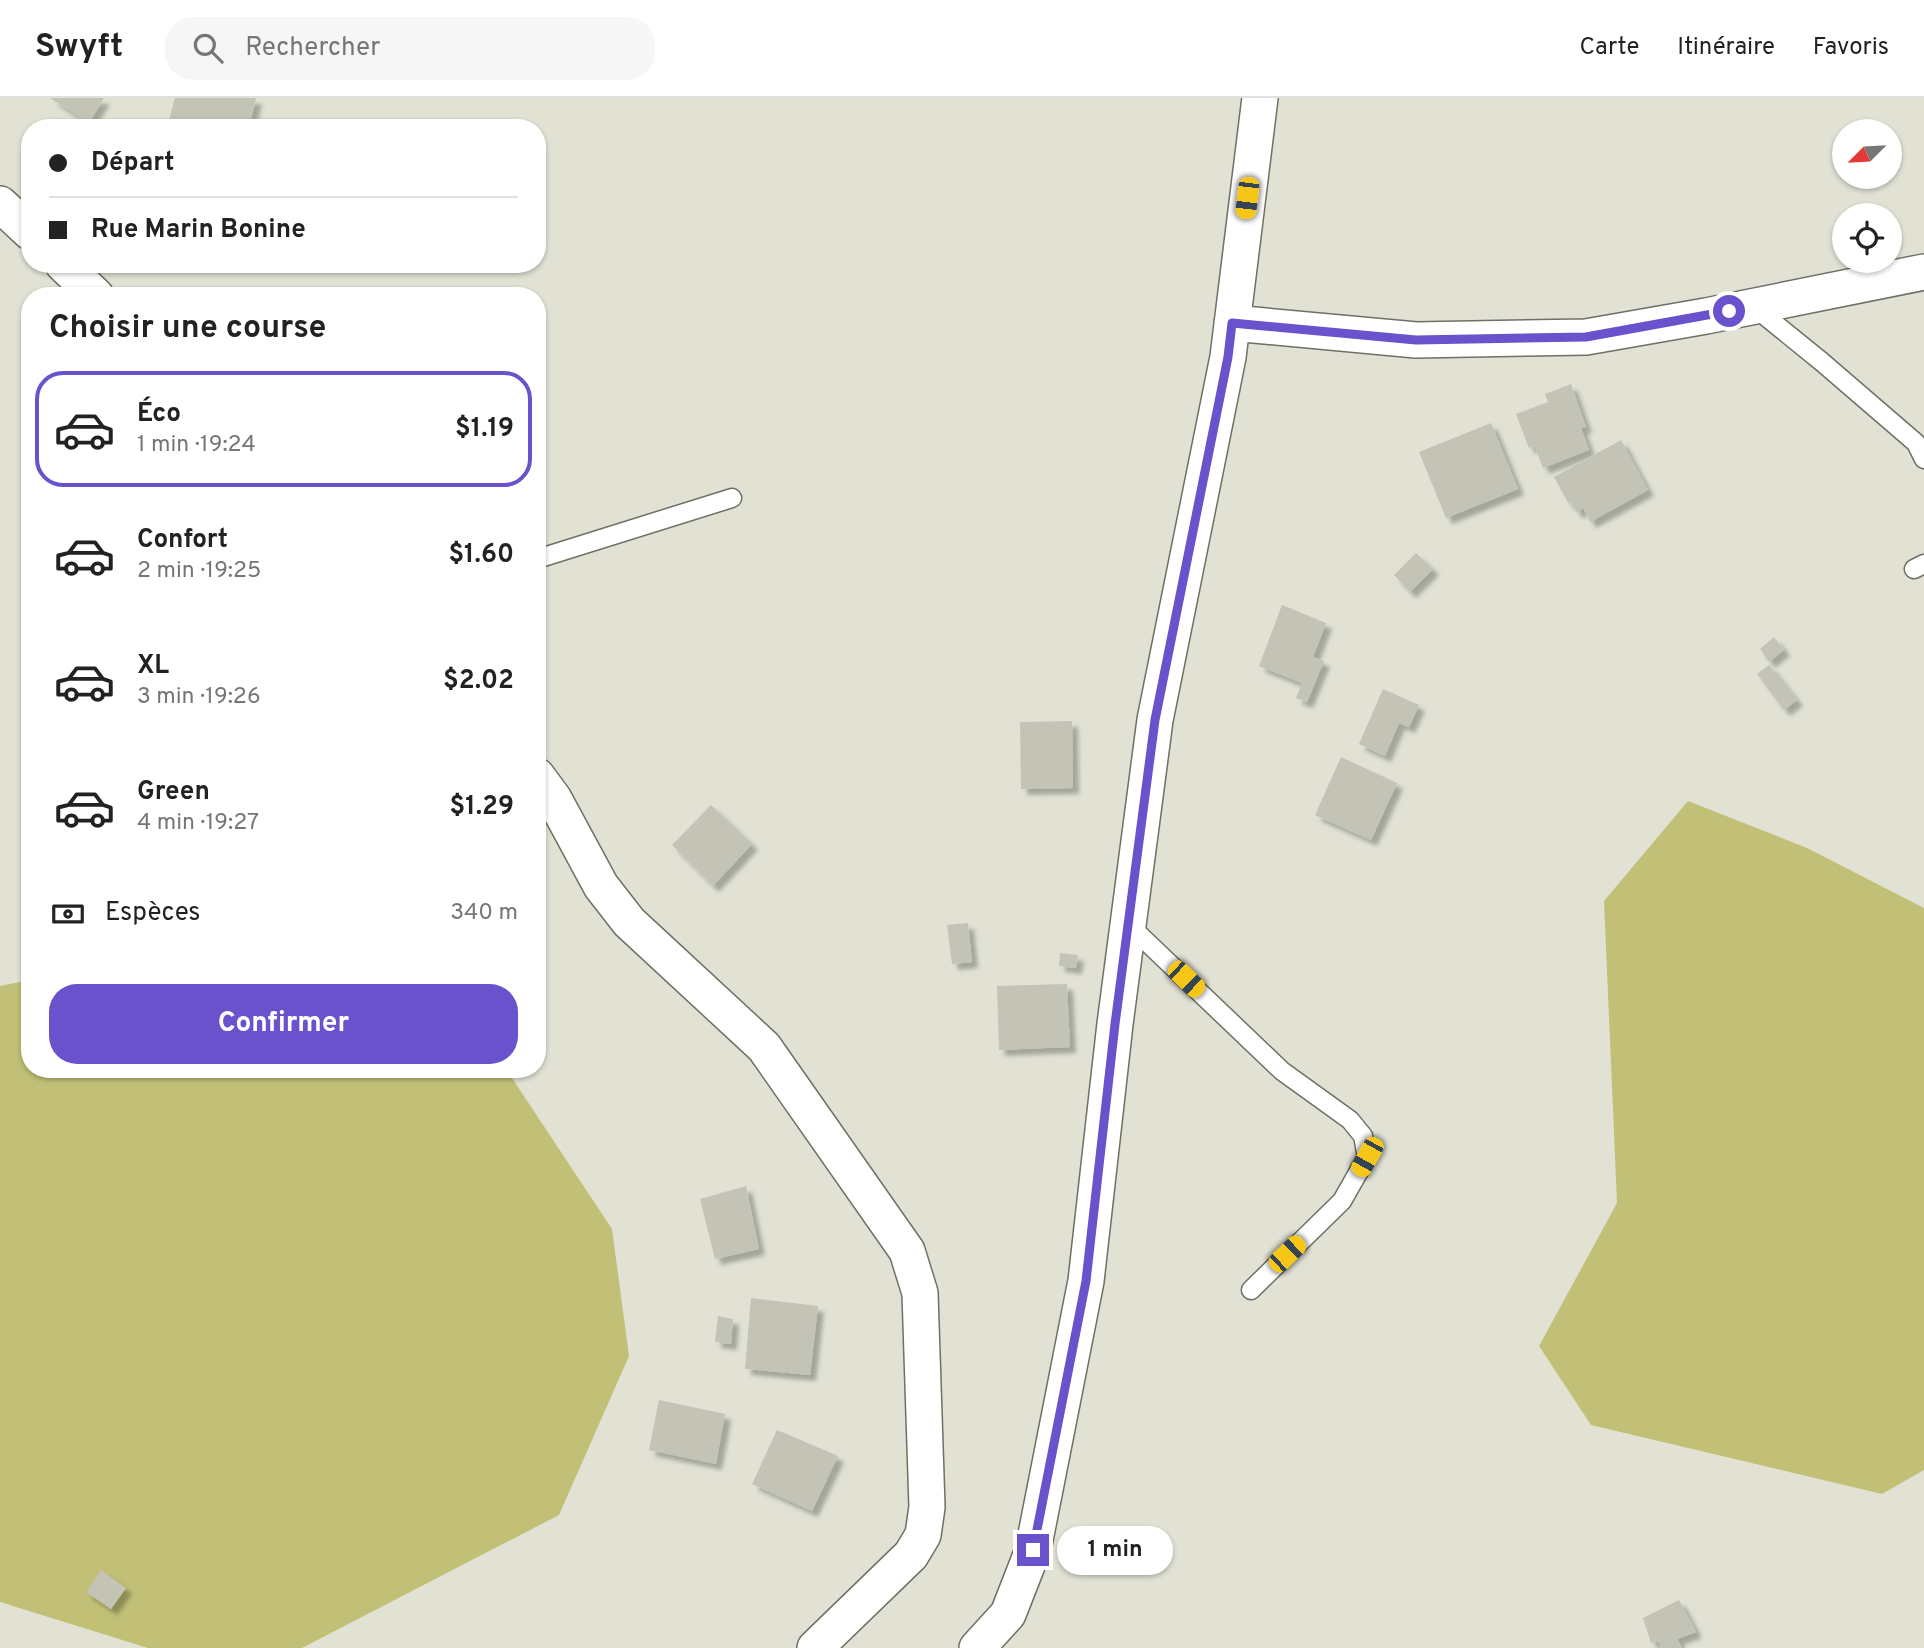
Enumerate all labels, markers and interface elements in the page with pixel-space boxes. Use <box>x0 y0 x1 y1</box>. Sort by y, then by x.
search box <box>165 17 655 80</box>
text: Swyft <box>35 27 123 69</box>
icon: search <box>189 29 227 67</box>
text: Rechercher <box>245 32 380 65</box>
text: Carte <box>1579 33 1639 63</box>
text: Itinéraire <box>1677 33 1775 63</box>
text: Favoris <box>1813 33 1889 63</box>
north arrow <box>1832 119 1902 189</box>
map controls <box>1832 119 1902 273</box>
text: Départ <box>91 147 175 180</box>
car <box>1235 176 1260 220</box>
button: locate <box>1832 203 1902 273</box>
text: Rue Marin Bonine <box>91 214 306 247</box>
route start <box>1713 295 1745 327</box>
text: Choisir une course <box>49 309 326 349</box>
icon: car <box>53 398 116 461</box>
text: Éco <box>137 398 181 431</box>
text: $1.19 <box>455 413 514 446</box>
text: 1 min · 19:24 <box>137 431 256 460</box>
icon: car <box>53 524 116 587</box>
text: Confort <box>137 524 228 557</box>
text: $1.60 <box>448 539 514 572</box>
text: 2 min · 19:25 <box>137 557 261 586</box>
icon: car <box>53 650 116 713</box>
text: XL <box>137 650 169 683</box>
text: $2.02 <box>443 665 514 698</box>
text: 3 min · 19:26 <box>137 683 261 712</box>
icon: car <box>53 776 116 839</box>
text: Green <box>137 776 210 809</box>
text: $1.29 <box>450 791 514 824</box>
text: 4 min · 19:27 <box>137 809 259 838</box>
icon: cash <box>49 895 87 933</box>
text: Espèces <box>105 897 201 930</box>
text: 340 m <box>450 899 518 928</box>
car <box>1164 957 1209 1001</box>
button: Confirmer <box>49 984 518 1064</box>
car <box>1348 1134 1387 1180</box>
car <box>1265 1232 1310 1276</box>
callout: 1 min <box>1058 1526 1173 1574</box>
route end <box>1017 1534 1049 1566</box>
text: 1 min <box>1087 1536 1143 1565</box>

